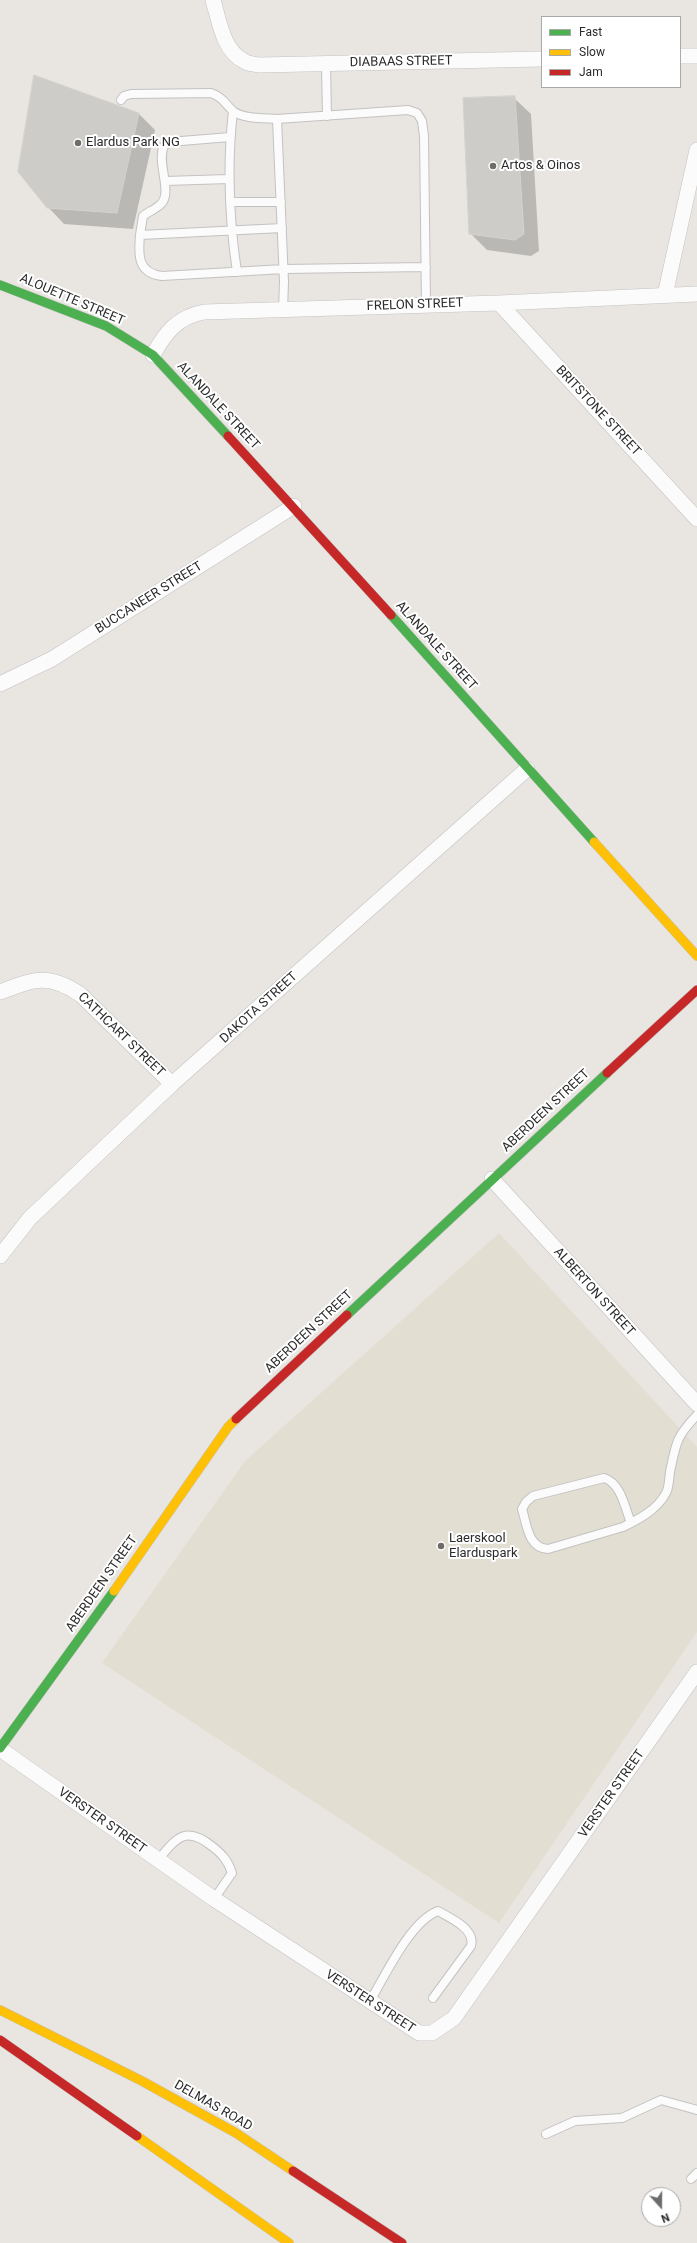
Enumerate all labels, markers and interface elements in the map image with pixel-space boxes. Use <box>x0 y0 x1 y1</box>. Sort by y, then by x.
legend <box>541 16 681 88</box>
text: Fast <box>579 25 602 39</box>
text: Slow <box>579 45 605 59</box>
street label: DIABAAS STREET <box>349 53 453 71</box>
text: Jam <box>579 65 603 79</box>
place label: Elardus Park NG <box>86 135 180 151</box>
marker: Elardus Park NG <box>73 138 83 148</box>
place label: Artos & Oinos <box>501 158 580 174</box>
marker: Artos & Oinos <box>488 161 498 171</box>
street label: ALOUETTE STREET <box>17 271 127 329</box>
street label: FRELON STREET <box>366 296 464 314</box>
street label: ALANDALE STREET <box>173 359 263 453</box>
street label: BRITSTONE STREET <box>552 363 644 459</box>
street label: BUCCANEER STREET <box>93 559 205 637</box>
street label: ALANDALE STREET <box>392 598 480 694</box>
street label: DAKOTA STREET <box>217 969 301 1047</box>
street label: CATHCART STREET <box>74 990 168 1080</box>
street label: ABERDEEN STREET <box>499 1066 593 1156</box>
street label: ALBERTON STREET <box>550 1245 638 1339</box>
street label: ABERDEEN STREET <box>262 1287 356 1377</box>
place label: Laerskool Elarduspark <box>449 1531 517 1562</box>
street label: ABERDEEN STREET <box>63 1533 141 1635</box>
marker: Laerskool Elarduspark <box>436 1541 446 1551</box>
street label: VERSTER STREET <box>576 1747 648 1841</box>
street label: VERSTER STREET <box>55 1785 149 1857</box>
street label: VERSTER STREET <box>322 1967 418 2037</box>
street label: DELMAS ROAD <box>171 2077 255 2135</box>
north arrow <box>641 2187 681 2227</box>
text: N <box>659 2210 671 2225</box>

